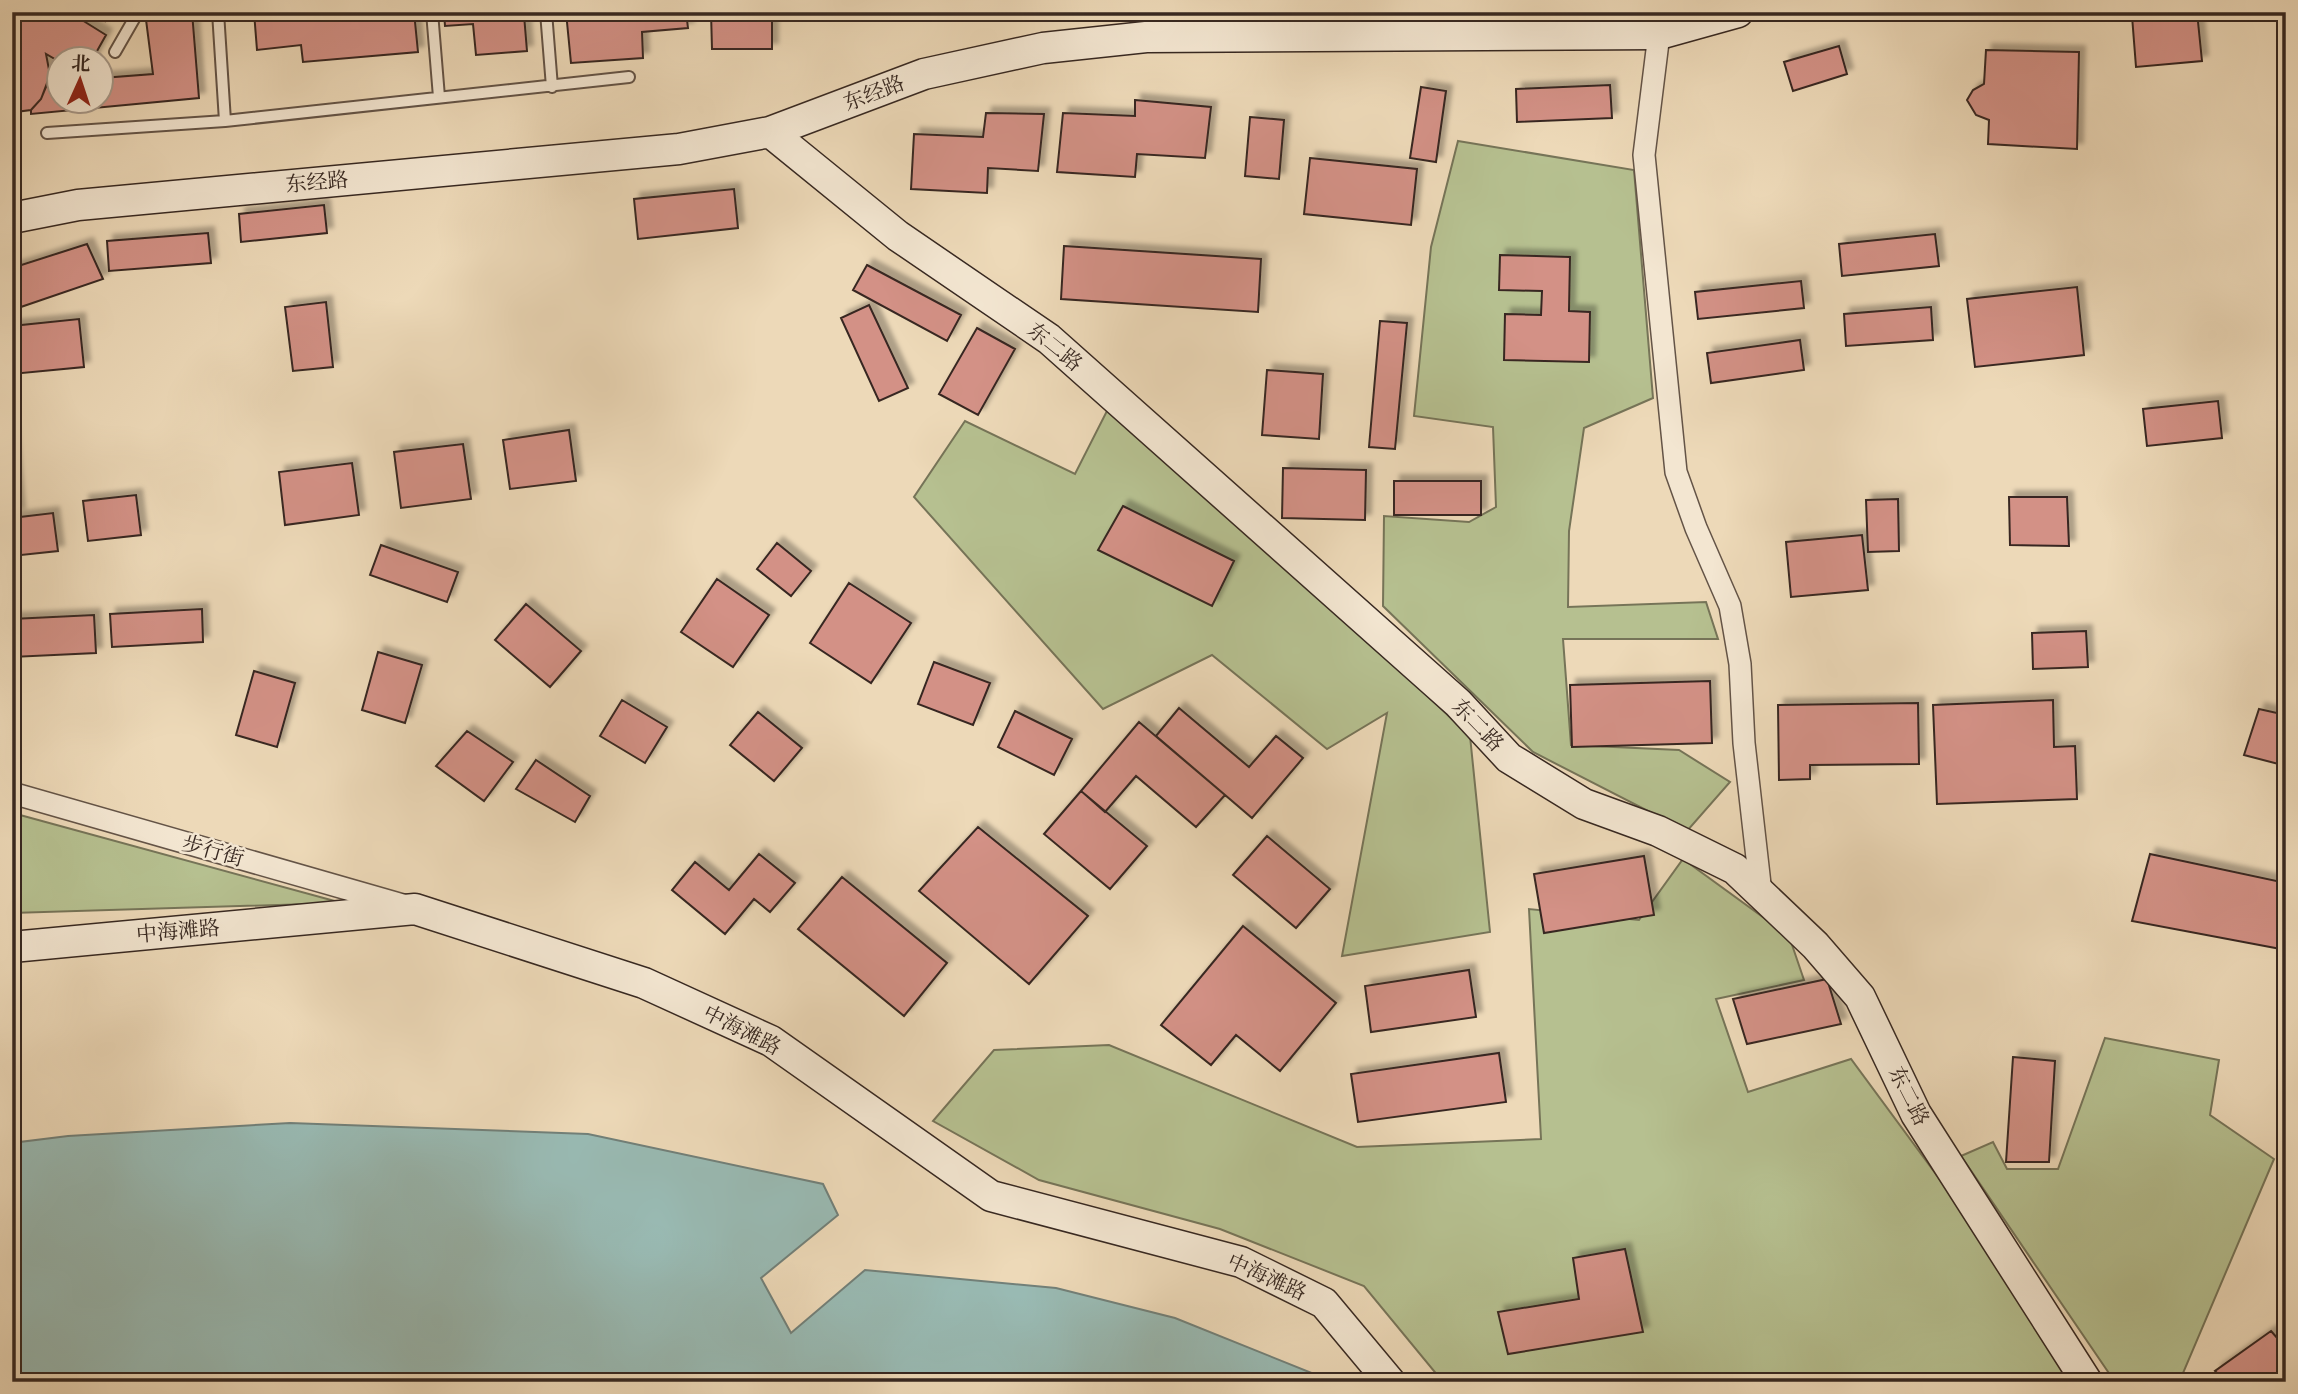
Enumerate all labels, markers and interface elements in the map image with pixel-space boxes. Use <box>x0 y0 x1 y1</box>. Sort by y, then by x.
north arrow <box>46 46 116 116</box>
text: 北 <box>71 53 91 78</box>
street label: 东经路 <box>840 71 909 118</box>
street label: 东经路 <box>285 167 350 200</box>
street label: 东二路 <box>1021 318 1087 378</box>
street label: 东二路 <box>1445 694 1509 758</box>
street label: 步行街 <box>179 831 247 874</box>
street label: 中海滩路 <box>135 915 221 950</box>
street label: 中海滩路 <box>698 1000 785 1062</box>
street label: 东二路 <box>1881 1062 1934 1131</box>
street label: 中海滩路 <box>1223 1249 1310 1308</box>

